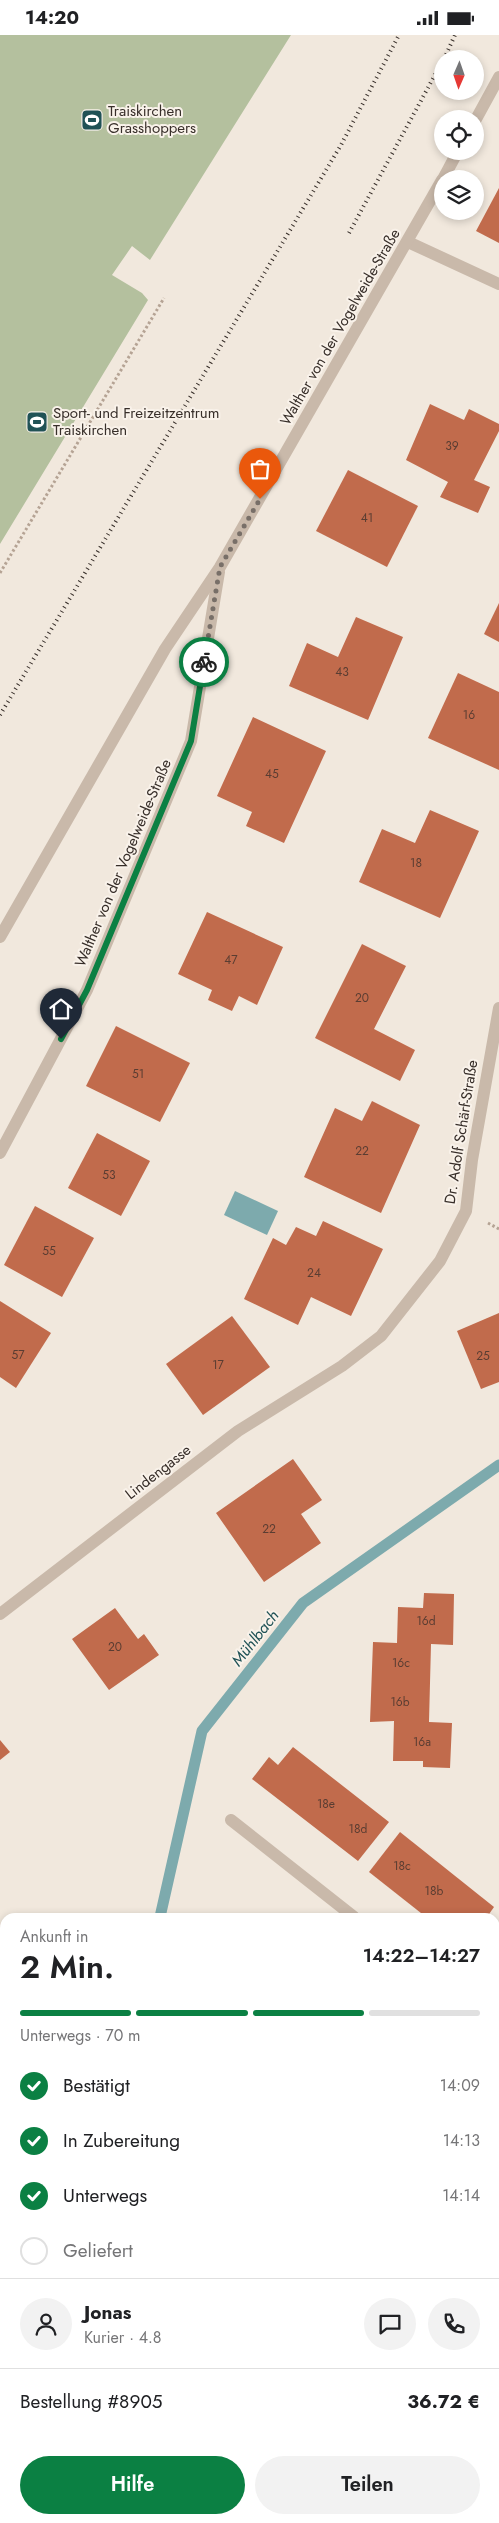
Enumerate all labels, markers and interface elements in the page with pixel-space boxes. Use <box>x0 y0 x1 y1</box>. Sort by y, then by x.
text: 14:20 <box>25 4 79 31</box>
north arrow <box>434 50 484 100</box>
map controls <box>434 50 484 220</box>
place label: Traiskirchen Grasshoppers <box>108 100 196 139</box>
sports icon: Traiskirchen Grasshoppers <box>80 108 104 132</box>
button: locate <box>434 110 484 160</box>
button: layers <box>434 170 484 220</box>
street label: Walther von der Vogelweide-Straße <box>275 224 406 429</box>
place label: Sport- und Freizeitzentrum Traiskirchen <box>53 402 219 441</box>
sports icon: Sport- und Freizeitzentrum Traiskirchen <box>25 410 49 434</box>
house number: 39 <box>445 437 459 455</box>
pin <box>239 448 281 499</box>
icon: bag <box>246 455 274 483</box>
house number: 41 <box>361 509 373 527</box>
courier <box>179 637 229 687</box>
icon: bike <box>190 648 218 676</box>
house number: 43 <box>335 663 349 681</box>
house number: 16 <box>463 706 475 724</box>
street label: Walther von der Vogelweide-Straße <box>69 755 177 970</box>
house number: 45 <box>265 765 279 783</box>
house number: 18 <box>410 854 422 872</box>
house number: 47 <box>224 951 238 969</box>
pin <box>40 988 82 1039</box>
house number: 20 <box>355 989 369 1007</box>
icon: home <box>47 995 75 1023</box>
street label: Dr. Adolf Schärf-Straße <box>439 1058 483 1206</box>
house number: 51 <box>132 1065 144 1083</box>
house number: 22 <box>355 1142 369 1160</box>
house number: 53 <box>102 1166 116 1184</box>
house number: 55 <box>42 1242 56 1260</box>
house number: 24 <box>307 1264 321 1282</box>
house number: 57 <box>11 1346 25 1364</box>
house number: 25 <box>476 1347 490 1365</box>
house number: 17 <box>212 1356 225 1374</box>
street label: Lindengasse <box>120 1439 196 1505</box>
house number: 22 <box>262 1520 276 1538</box>
water label: Mühlbach <box>226 1605 284 1671</box>
house number: 16d <box>416 1612 436 1630</box>
house number: 20 <box>108 1638 122 1656</box>
house number: 16c <box>392 1654 410 1672</box>
house number: 16b <box>390 1693 410 1711</box>
house number: 16a <box>413 1733 431 1751</box>
house number: 18e <box>317 1795 335 1813</box>
house number: 18d <box>349 1820 367 1838</box>
house number: 18c <box>393 1857 411 1875</box>
house number: 18b <box>425 1882 444 1900</box>
text: Ankunft in <box>20 1925 88 1948</box>
text: 14:22–14:27 <box>363 1942 480 1969</box>
text: 2 Min. <box>20 1944 114 1990</box>
text: Unterwegs · 70 m <box>20 2024 141 2047</box>
icon: check <box>20 2072 48 2100</box>
text: Bestätigt <box>63 2072 130 2099</box>
text: 14:09 <box>440 2074 480 2097</box>
icon: check <box>20 2127 48 2155</box>
text: In Zubereitung <box>63 2127 180 2154</box>
text: 14:13 <box>443 2129 480 2152</box>
icon: check <box>20 2182 48 2210</box>
text: Unterwegs <box>63 2182 147 2209</box>
text: 14:14 <box>442 2184 480 2207</box>
text: Geliefert <box>63 2237 133 2264</box>
button: person <box>20 2298 72 2350</box>
button: chat <box>364 2298 416 2350</box>
button: phone <box>428 2298 480 2350</box>
text: Jonas <box>84 2299 131 2326</box>
text: Kurier · 4.8 <box>84 2326 162 2349</box>
text: Bestellung #8905 <box>20 2388 163 2415</box>
text: 36.72 € <box>407 2388 480 2415</box>
button: Hilfe <box>20 2456 245 2514</box>
button: Teilen <box>255 2456 480 2514</box>

